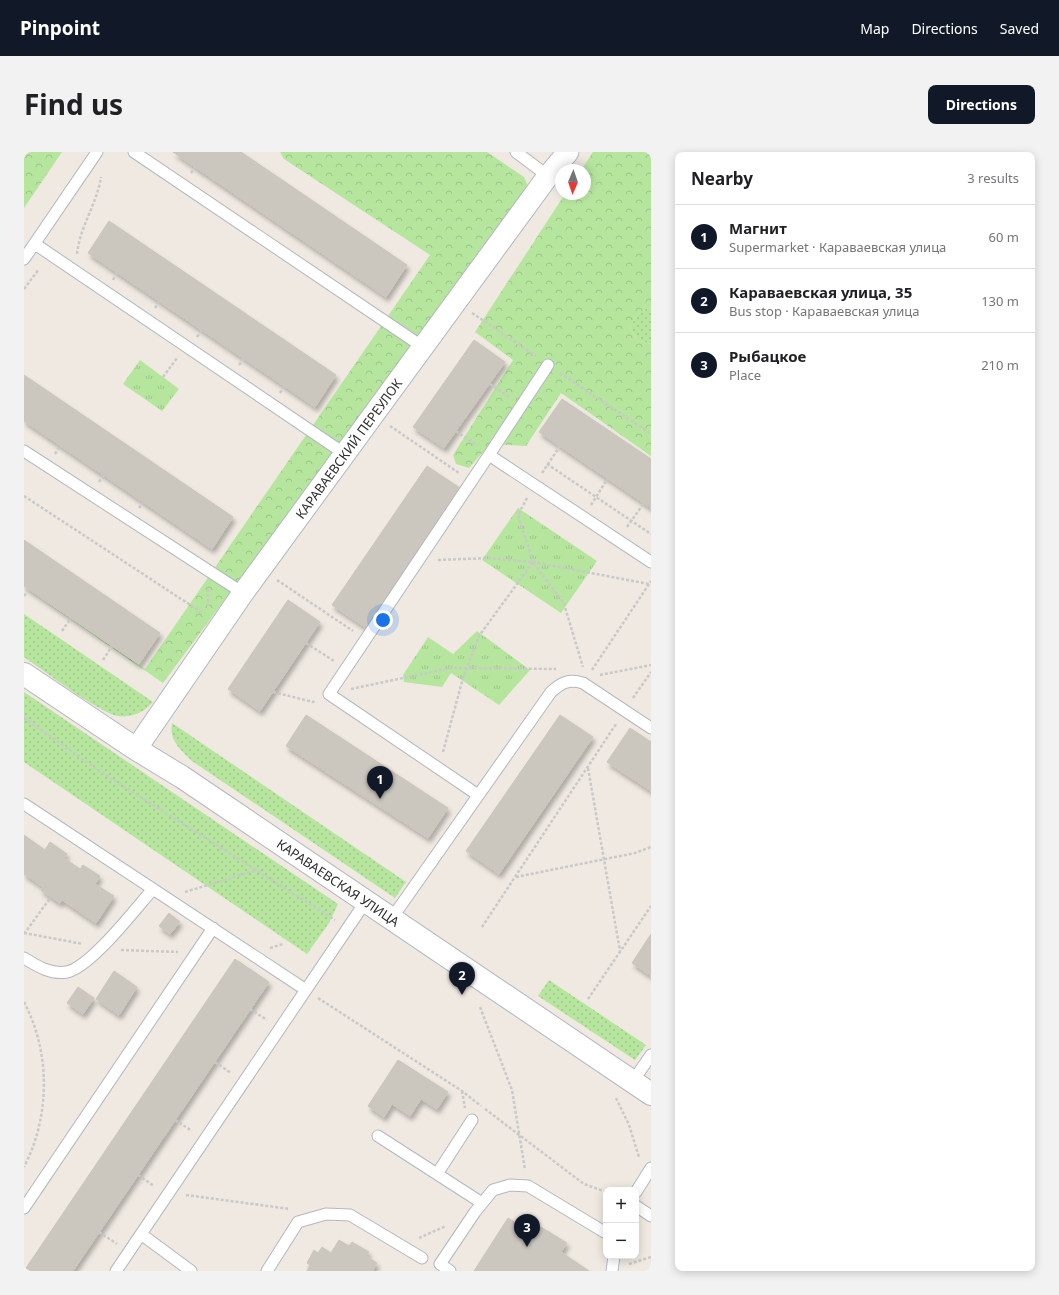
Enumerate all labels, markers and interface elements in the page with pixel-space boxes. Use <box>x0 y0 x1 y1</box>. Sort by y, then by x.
text: Pinpoint <box>20 15 100 41</box>
text: Map <box>860 19 889 38</box>
text: Directions <box>911 19 978 38</box>
text: Saved <box>1000 19 1039 38</box>
text: Find us <box>24 85 123 123</box>
button: Directions <box>928 85 1035 124</box>
north arrow <box>555 164 591 200</box>
text: Nearby <box>691 167 753 190</box>
text: 3 results <box>967 169 1019 187</box>
text: Магнит <box>729 218 787 238</box>
text: 1 <box>700 228 708 246</box>
text: 60 m <box>989 228 1019 246</box>
text: Supermarket · Караваевская улица <box>729 238 946 256</box>
text: Караваевская улица, 35 <box>729 282 912 302</box>
text: 2 <box>700 292 708 310</box>
text: 130 m <box>981 292 1019 310</box>
text: Bus stop · Караваевская улица <box>729 302 920 320</box>
text: Рыбацкое <box>729 346 806 366</box>
text: 3 <box>700 356 708 374</box>
text: 210 m <box>981 356 1019 374</box>
text: Place <box>729 366 761 384</box>
street label: КАРАВАЕВСКИЙ ПЕРЕУЛОК <box>291 375 406 522</box>
your location <box>373 610 393 630</box>
pin: 1 <box>367 766 393 799</box>
street label: КАРАВАЕВСКАЯ УЛИЦА <box>273 835 404 931</box>
pin: 2 <box>449 962 475 995</box>
map controls <box>603 1187 639 1259</box>
button: + <box>603 1187 639 1223</box>
pin: 3 <box>514 1214 540 1247</box>
button: − <box>603 1223 639 1259</box>

